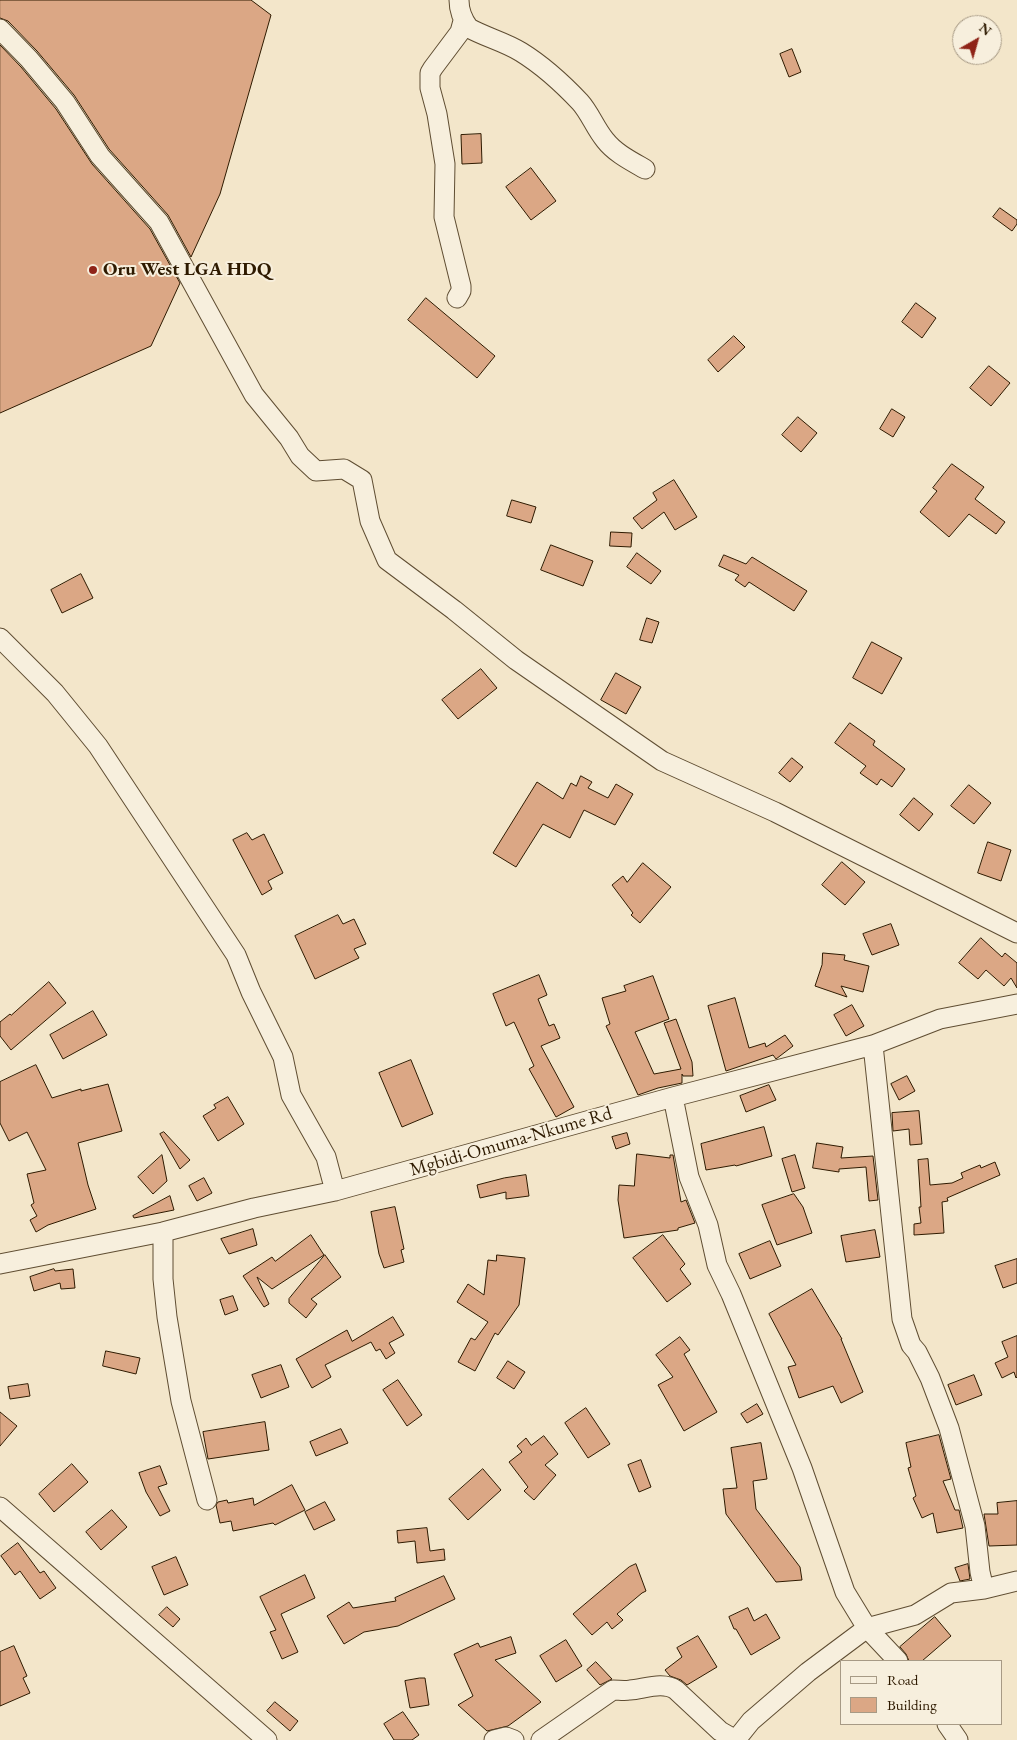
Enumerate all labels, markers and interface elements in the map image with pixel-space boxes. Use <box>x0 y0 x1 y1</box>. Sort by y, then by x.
north arrow <box>952 15 1002 65</box>
text: N <box>976 18 996 40</box>
place label: Oru West LGA HDQ <box>103 259 271 281</box>
marker: Oru West LGA HDQ <box>87 264 99 276</box>
street label: Mgbidi-Omuma-Nkume Rd <box>407 1102 615 1182</box>
legend <box>840 1660 1002 1725</box>
text: Road <box>887 1670 918 1689</box>
text: Building <box>887 1695 937 1714</box>

